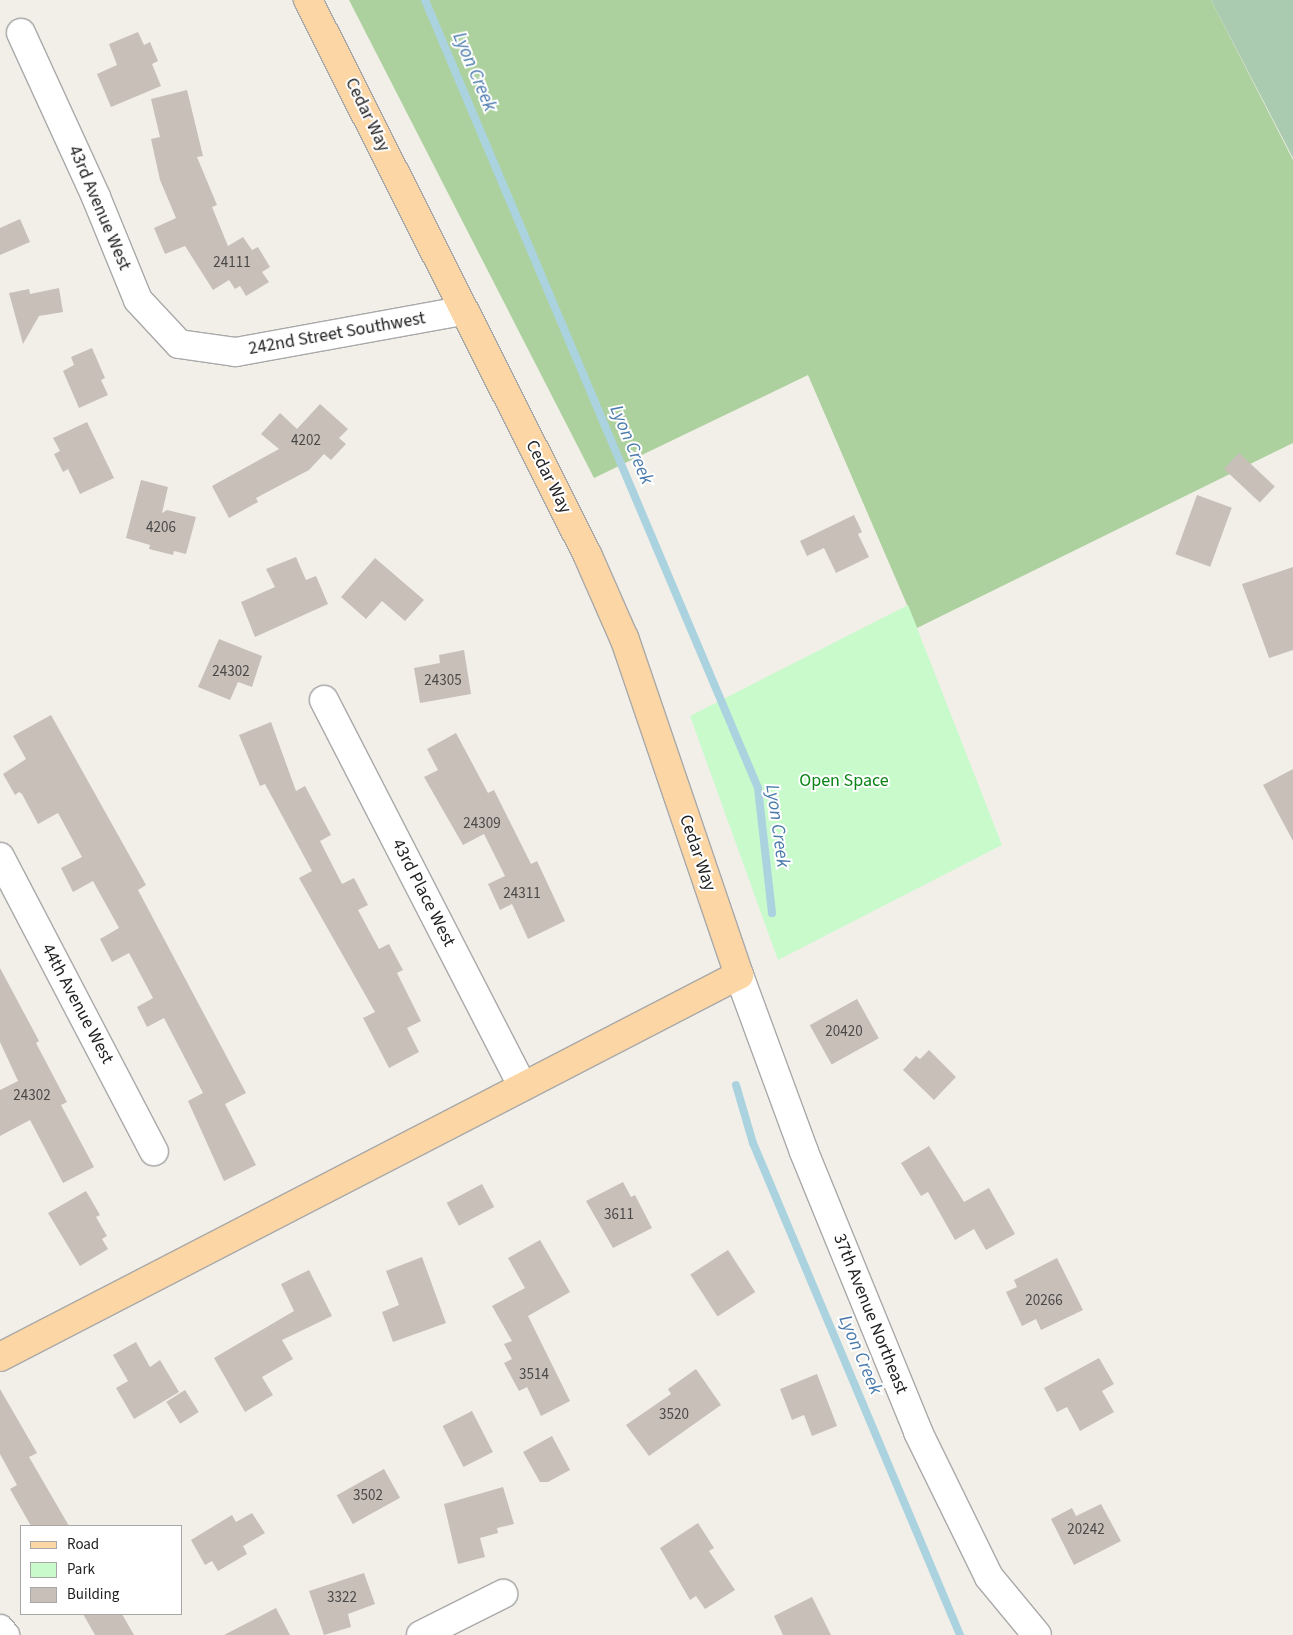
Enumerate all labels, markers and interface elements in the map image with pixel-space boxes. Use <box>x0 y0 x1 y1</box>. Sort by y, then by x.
water label: Lyon Creek <box>447 29 501 115</box>
street label: Cedar Way <box>340 75 394 155</box>
street label: 43rd Avenue West <box>63 143 135 273</box>
house number: 24111 <box>213 254 251 272</box>
street label: 242nd Street Southwest <box>247 308 427 360</box>
water label: Lyon Creek <box>604 402 658 488</box>
house number: 4202 <box>291 432 321 450</box>
street label: Cedar Way <box>520 437 576 517</box>
house number: 4206 <box>146 519 176 537</box>
house number: 24302 <box>212 663 250 681</box>
house number: 24305 <box>424 672 462 690</box>
park label: Open Space <box>799 770 889 792</box>
water label: Lyon Creek <box>760 783 794 869</box>
street label: Cedar Way <box>674 812 720 894</box>
house number: 24309 <box>463 815 501 833</box>
street label: 43rd Place West <box>387 835 459 951</box>
house number: 24311 <box>503 885 541 903</box>
street label: 44th Avenue West <box>36 940 118 1068</box>
house number: 20420 <box>825 1023 863 1041</box>
house number: 24302 <box>13 1087 51 1105</box>
house number: 3611 <box>604 1206 634 1224</box>
street label: 37th Avenue Northeast <box>828 1231 912 1397</box>
house number: 20266 <box>1025 1292 1063 1310</box>
water label: Lyon Creek <box>833 1312 887 1398</box>
house number: 3514 <box>519 1366 549 1384</box>
house number: 3520 <box>659 1406 689 1424</box>
house number: 3502 <box>353 1487 383 1505</box>
house number: 20242 <box>1067 1521 1105 1539</box>
legend <box>20 1525 182 1615</box>
text: Road <box>67 1534 99 1555</box>
text: Park <box>67 1559 95 1580</box>
text: Building <box>67 1584 119 1605</box>
house number: 3322 <box>327 1589 357 1607</box>

